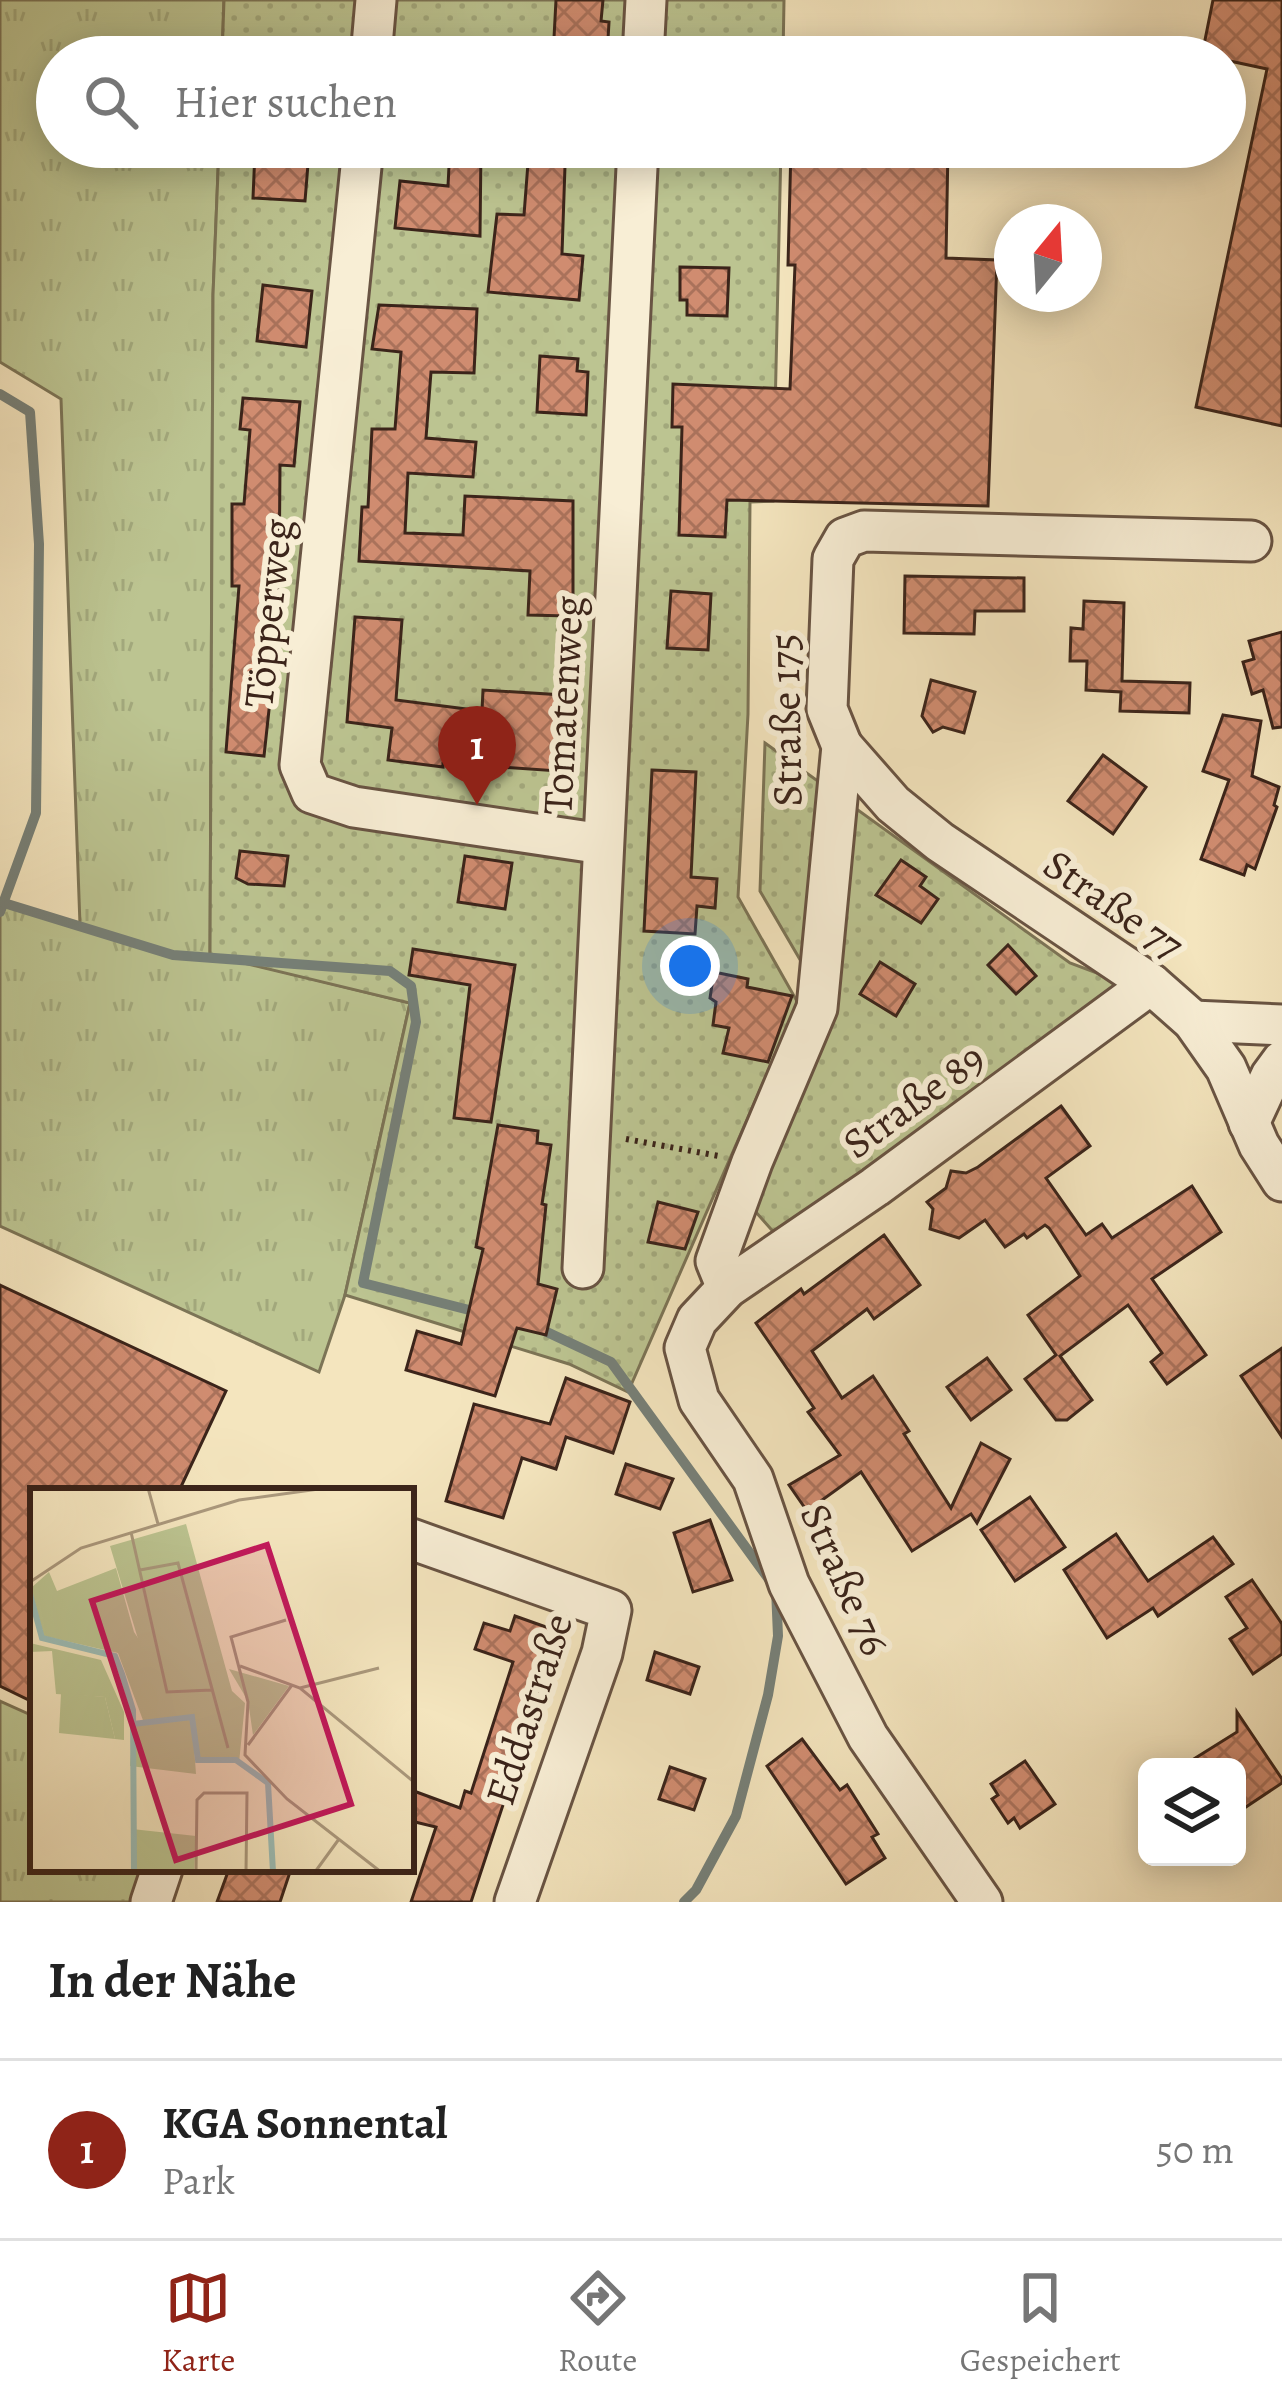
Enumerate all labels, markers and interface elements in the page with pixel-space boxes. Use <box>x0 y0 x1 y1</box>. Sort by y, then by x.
search box <box>36 36 1246 168</box>
icon: search <box>78 69 144 135</box>
text: Hier suchen <box>174 71 397 133</box>
north arrow <box>994 204 1102 312</box>
street label: Töpperweg <box>229 516 306 710</box>
street label: Tomatenweg <box>528 594 597 816</box>
street label: Straße 175 <box>755 633 816 807</box>
pin: 1 <box>438 706 516 805</box>
street label: Straße 77 <box>1032 836 1195 973</box>
your location <box>660 936 720 996</box>
street label: Straße 89 <box>831 1030 996 1171</box>
inset map <box>30 1488 414 1872</box>
street label: Straße 76 <box>787 1494 904 1664</box>
street label: Eddastraße <box>471 1606 586 1812</box>
map controls <box>1138 1758 1246 1866</box>
button: layers <box>1138 1758 1246 1866</box>
text: In der Nähe <box>48 1945 297 2015</box>
text: KGA Sonnental <box>162 2092 448 2154</box>
text: 1 <box>80 2123 94 2176</box>
text: 50 m <box>1156 2123 1234 2176</box>
text: Park <box>162 2154 235 2207</box>
tab: Karte <box>161 2265 235 2382</box>
tab: Route <box>558 2265 637 2382</box>
tab: Gespeichert <box>960 2265 1121 2382</box>

